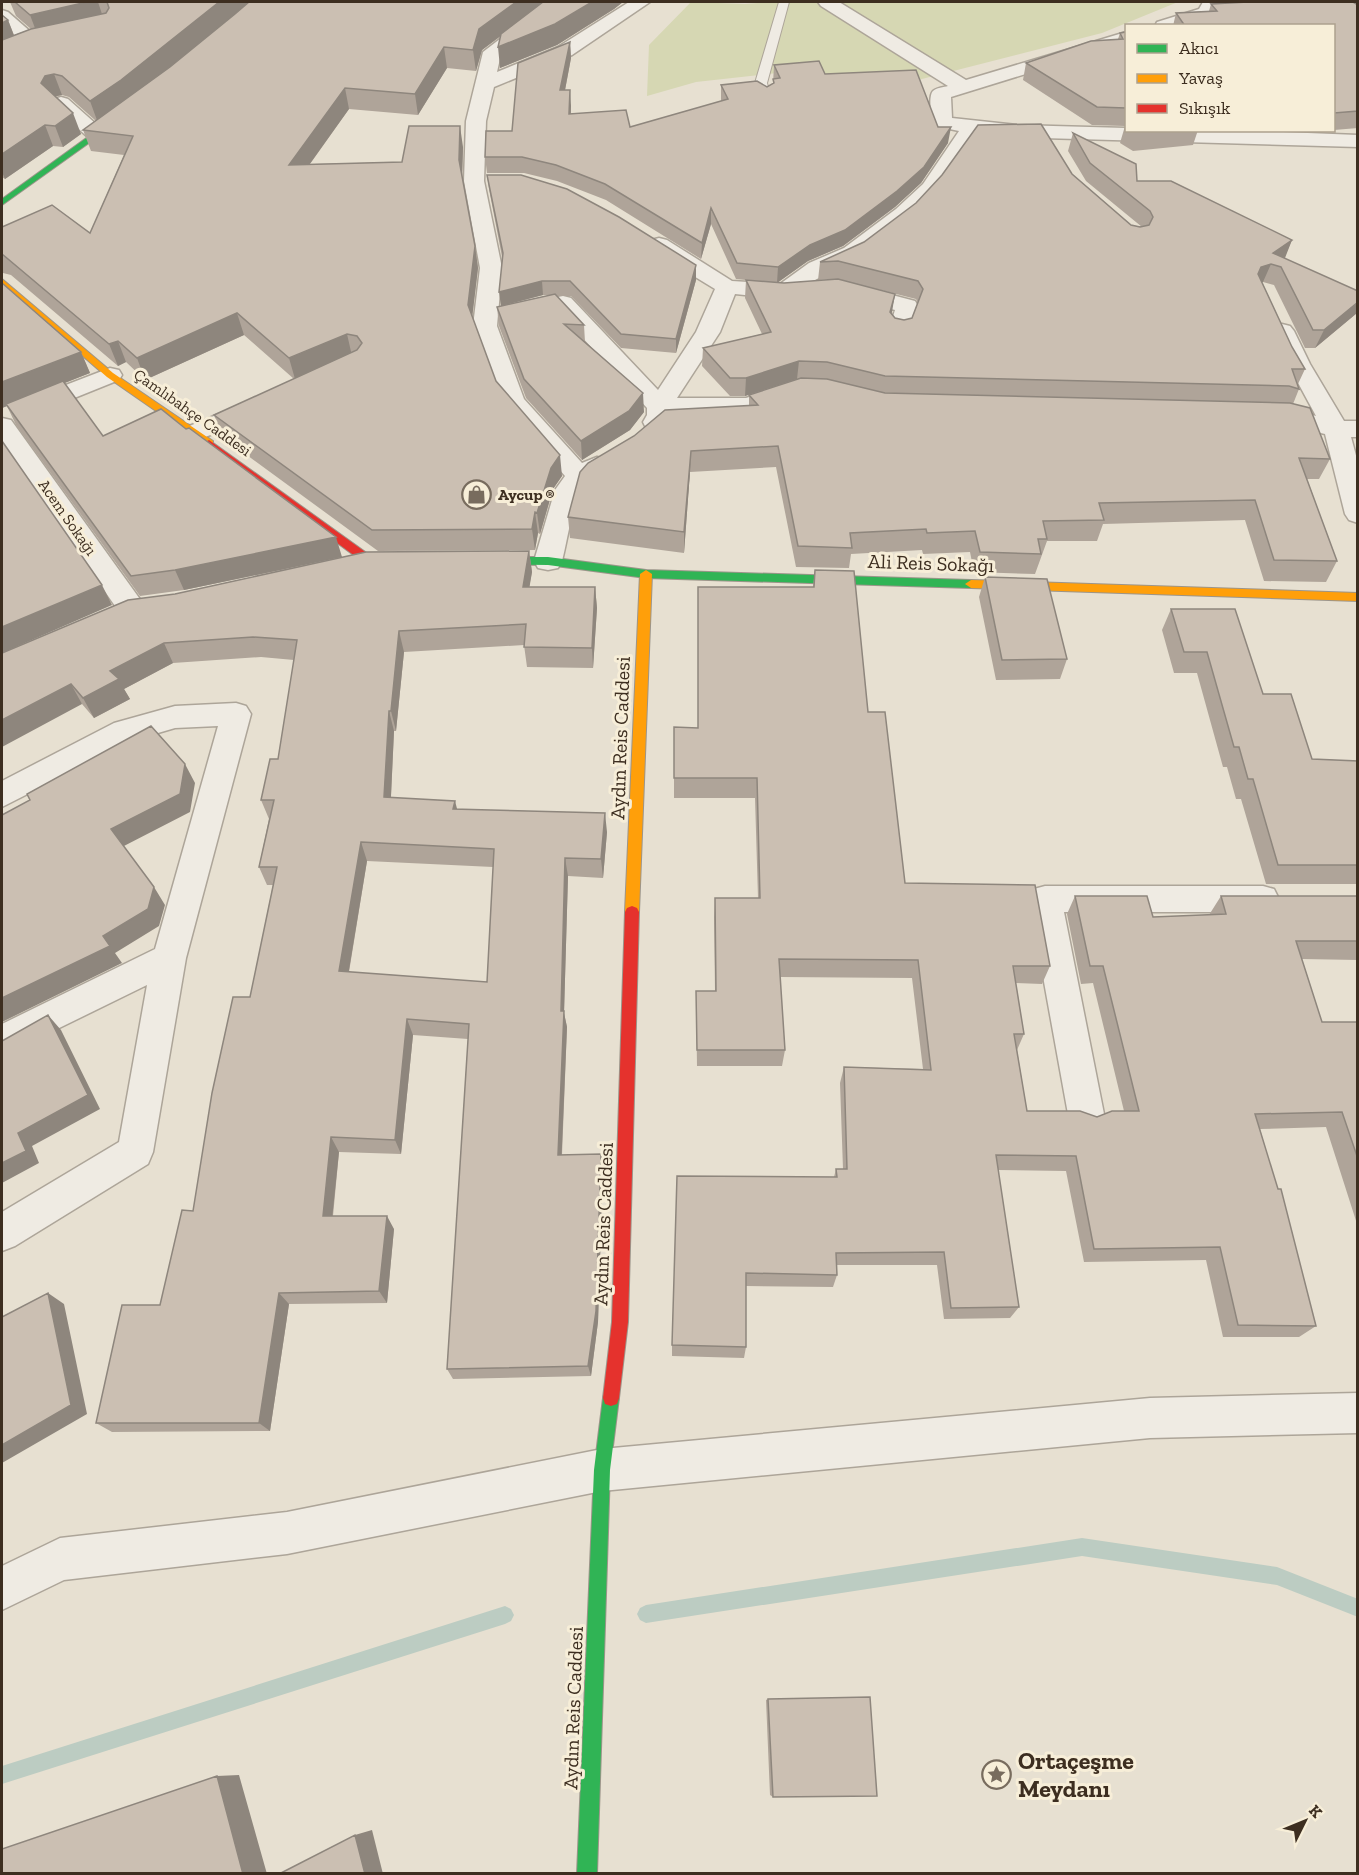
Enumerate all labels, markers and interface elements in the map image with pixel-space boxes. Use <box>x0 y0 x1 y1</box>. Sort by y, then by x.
legend <box>1125 24 1335 132</box>
text: Akıcı <box>1179 37 1218 59</box>
text: Yavaş <box>1178 67 1223 89</box>
text: Sıkışık <box>1179 97 1231 119</box>
street label: Çamlıbahçe Caddesi <box>130 365 256 460</box>
street label: Acem Sokağı <box>34 476 101 559</box>
shop icon: Aycup ® <box>461 478 493 510</box>
place label: Aycup ® <box>498 485 555 504</box>
street label: Ali Reis Sokağı <box>867 549 995 577</box>
street label: Aydın Reis Caddesi <box>605 656 635 820</box>
street label: Aydın Reis Caddesi <box>588 1142 618 1306</box>
street label: Aydın Reis Caddesi <box>558 1626 588 1790</box>
place label: Ortaçeşme Meydanı <box>1018 1746 1134 1803</box>
place icon: Ortaçeşme Meydanı <box>981 1759 1013 1791</box>
north arrow <box>1275 1791 1335 1851</box>
text: K <box>1305 1801 1326 1822</box>

